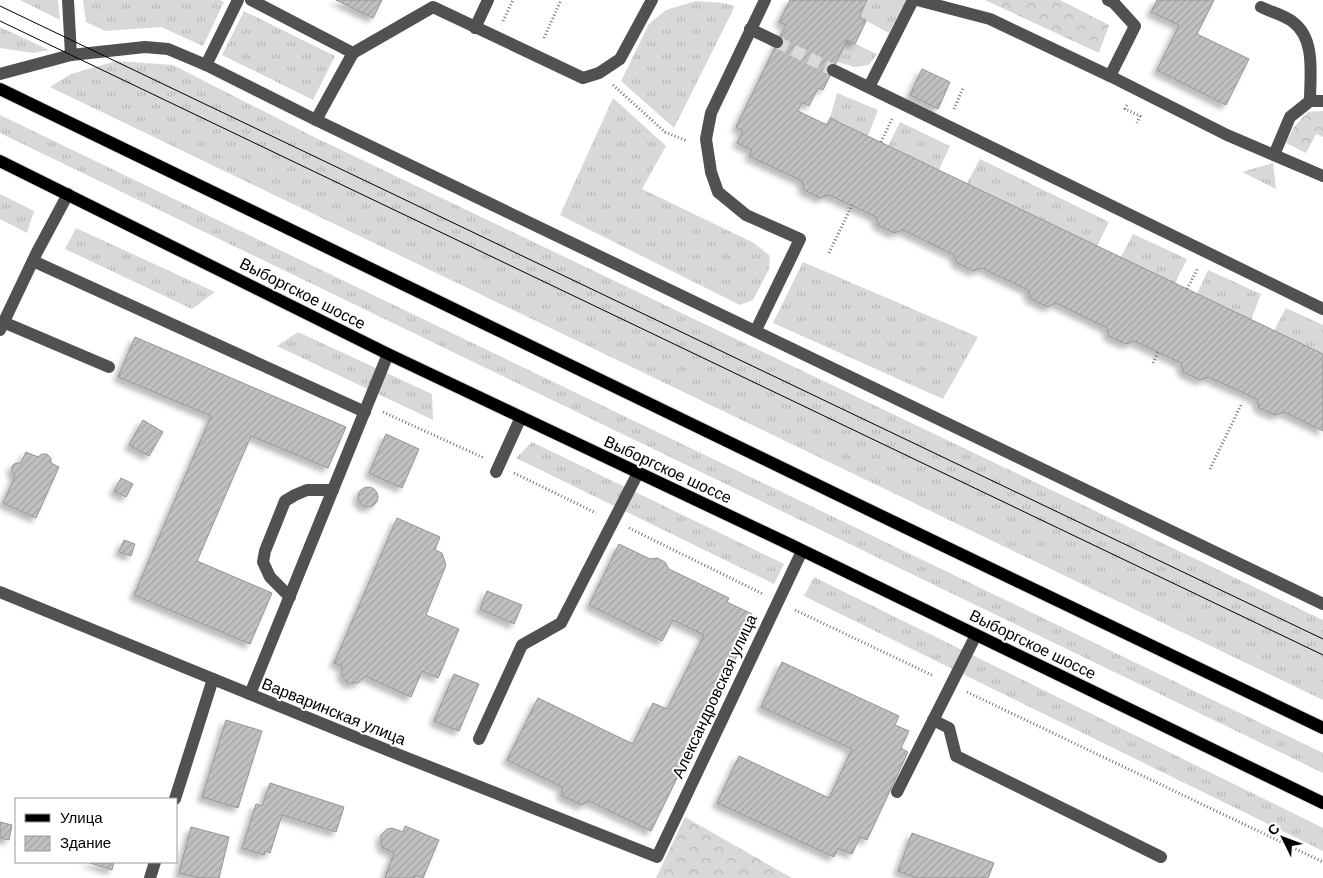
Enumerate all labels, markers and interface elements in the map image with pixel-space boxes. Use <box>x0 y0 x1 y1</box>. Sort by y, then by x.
street label: Выборгское шоссе <box>236 253 369 334</box>
street label: Выборгское шоссе <box>601 431 735 508</box>
street label: Выборгское шоссе <box>966 605 1100 684</box>
street label: Александровская улица <box>667 611 762 782</box>
street label: Варваринская улица <box>259 673 409 750</box>
legend <box>15 798 178 863</box>
text: Улица <box>60 808 103 828</box>
north arrow <box>1258 813 1308 863</box>
text: С <box>1263 820 1283 839</box>
text: Здание <box>60 833 111 853</box>

